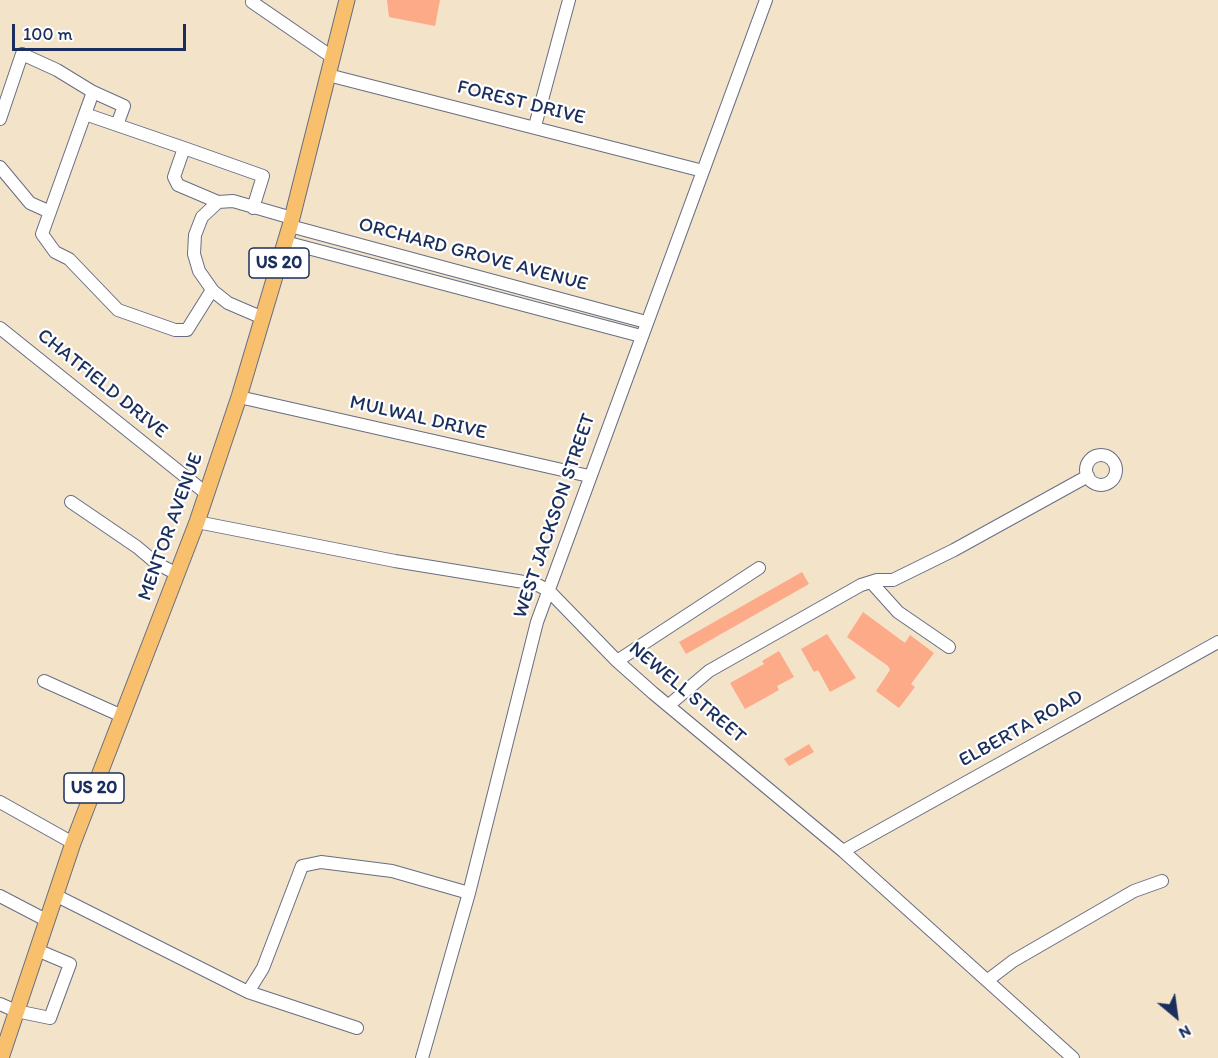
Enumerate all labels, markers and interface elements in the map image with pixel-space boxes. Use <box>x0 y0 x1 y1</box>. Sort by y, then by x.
scale bar <box>15 12 189 50</box>
text: 100 m <box>23 23 73 45</box>
street label: FOREST DRIVE <box>454 75 588 131</box>
street label: ORCHARD GROVE AVENUE <box>356 213 590 297</box>
road number: US 20 <box>249 248 309 278</box>
street label: CHATFIELD DRIVE <box>32 324 172 444</box>
street label: MULWAL DRIVE <box>347 391 489 445</box>
street label: WEST JACKSON STREET <box>509 410 601 622</box>
street label: MENTOR AVENUE <box>133 450 209 604</box>
street label: NEWELL STREET <box>623 637 751 749</box>
street label: ELBERTA ROAD <box>955 685 1087 773</box>
road number: US 20 <box>64 773 124 803</box>
north arrow <box>1146 986 1206 1046</box>
text: N <box>1176 1021 1194 1043</box>

